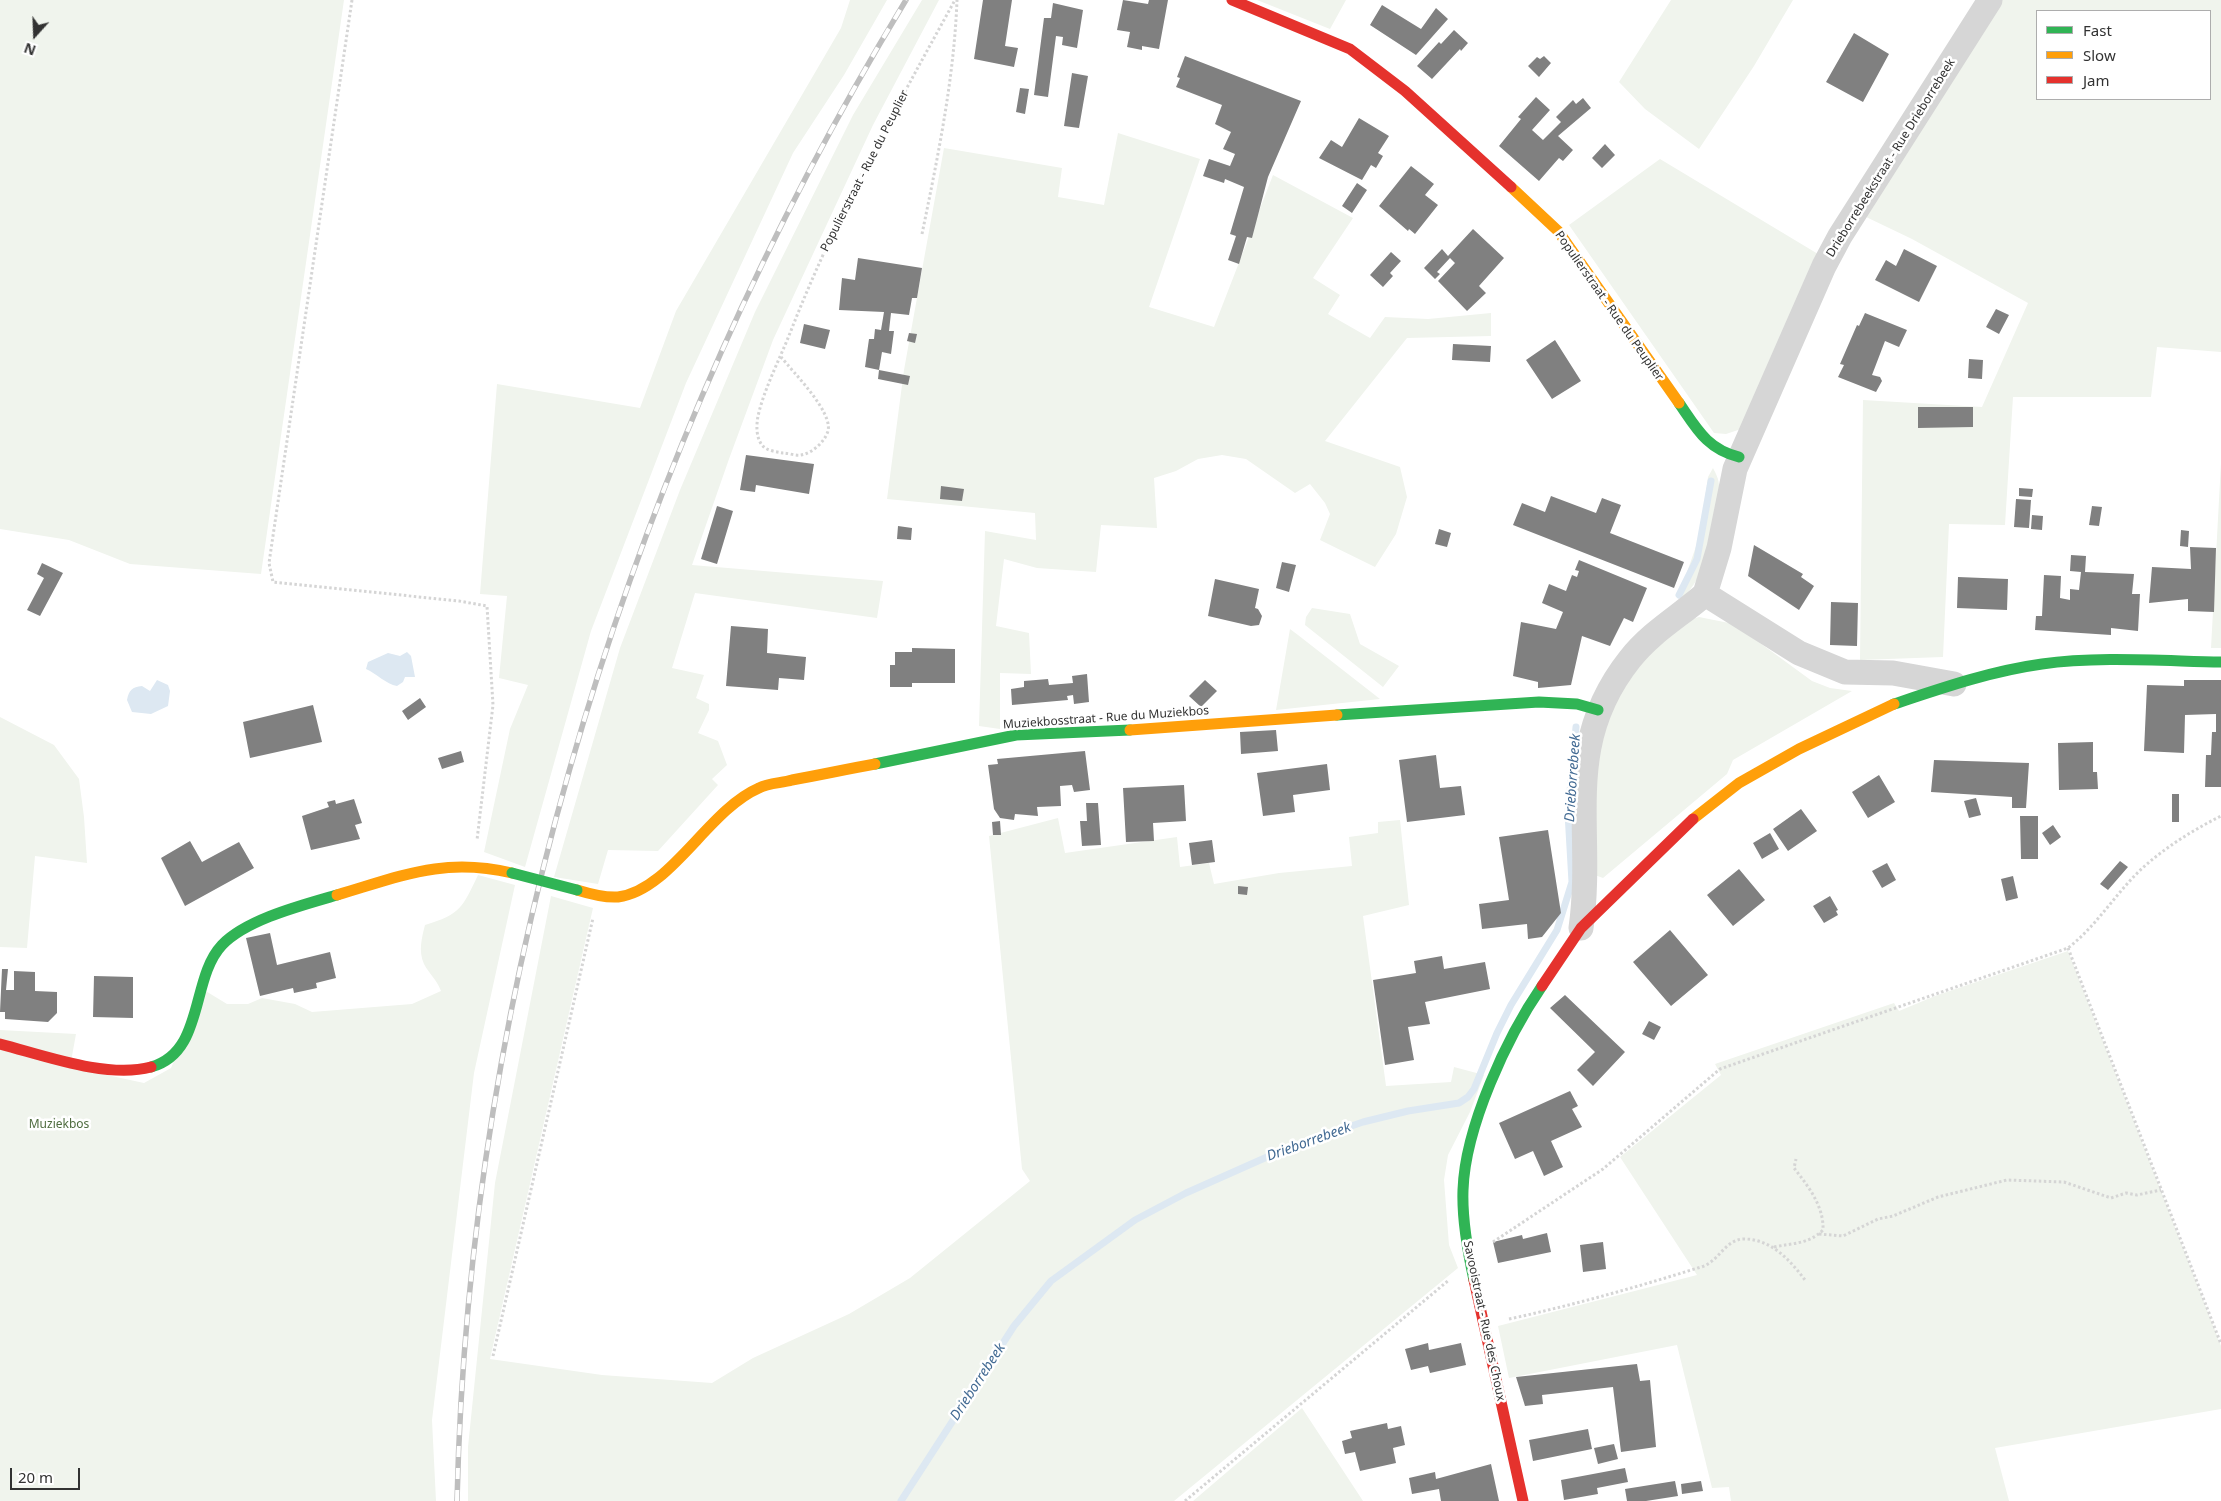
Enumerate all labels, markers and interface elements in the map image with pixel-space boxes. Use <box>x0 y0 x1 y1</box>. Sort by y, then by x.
north arrow <box>10 10 60 60</box>
legend <box>2036 10 2211 100</box>
text: Fast <box>2083 20 2112 40</box>
text: N <box>21 39 38 60</box>
text: Slow <box>2083 45 2116 65</box>
street label: Drieborrebeekstraat - Rue Drieborrebeek <box>1824 56 1958 260</box>
text: Jam <box>2083 70 2110 90</box>
street label: Populierstraat - Rue du Peuplier <box>818 88 912 254</box>
street label: Populierstraat - Rue du Peuplier <box>1552 228 1666 384</box>
street label: Muziekbosstraat - Rue du Muziekbos <box>1002 704 1210 732</box>
water label: Drieborrebeek <box>1562 733 1584 823</box>
park label: Muziekbos <box>29 1118 89 1132</box>
water label: Drieborrebeek <box>1265 1119 1353 1165</box>
street label: Savooistraat - Rue des Choux <box>1460 1240 1508 1402</box>
water label: Drieborrebeek <box>947 1340 1009 1424</box>
scale bar <box>12 1458 82 1490</box>
text: 20 m <box>18 1467 53 1487</box>

